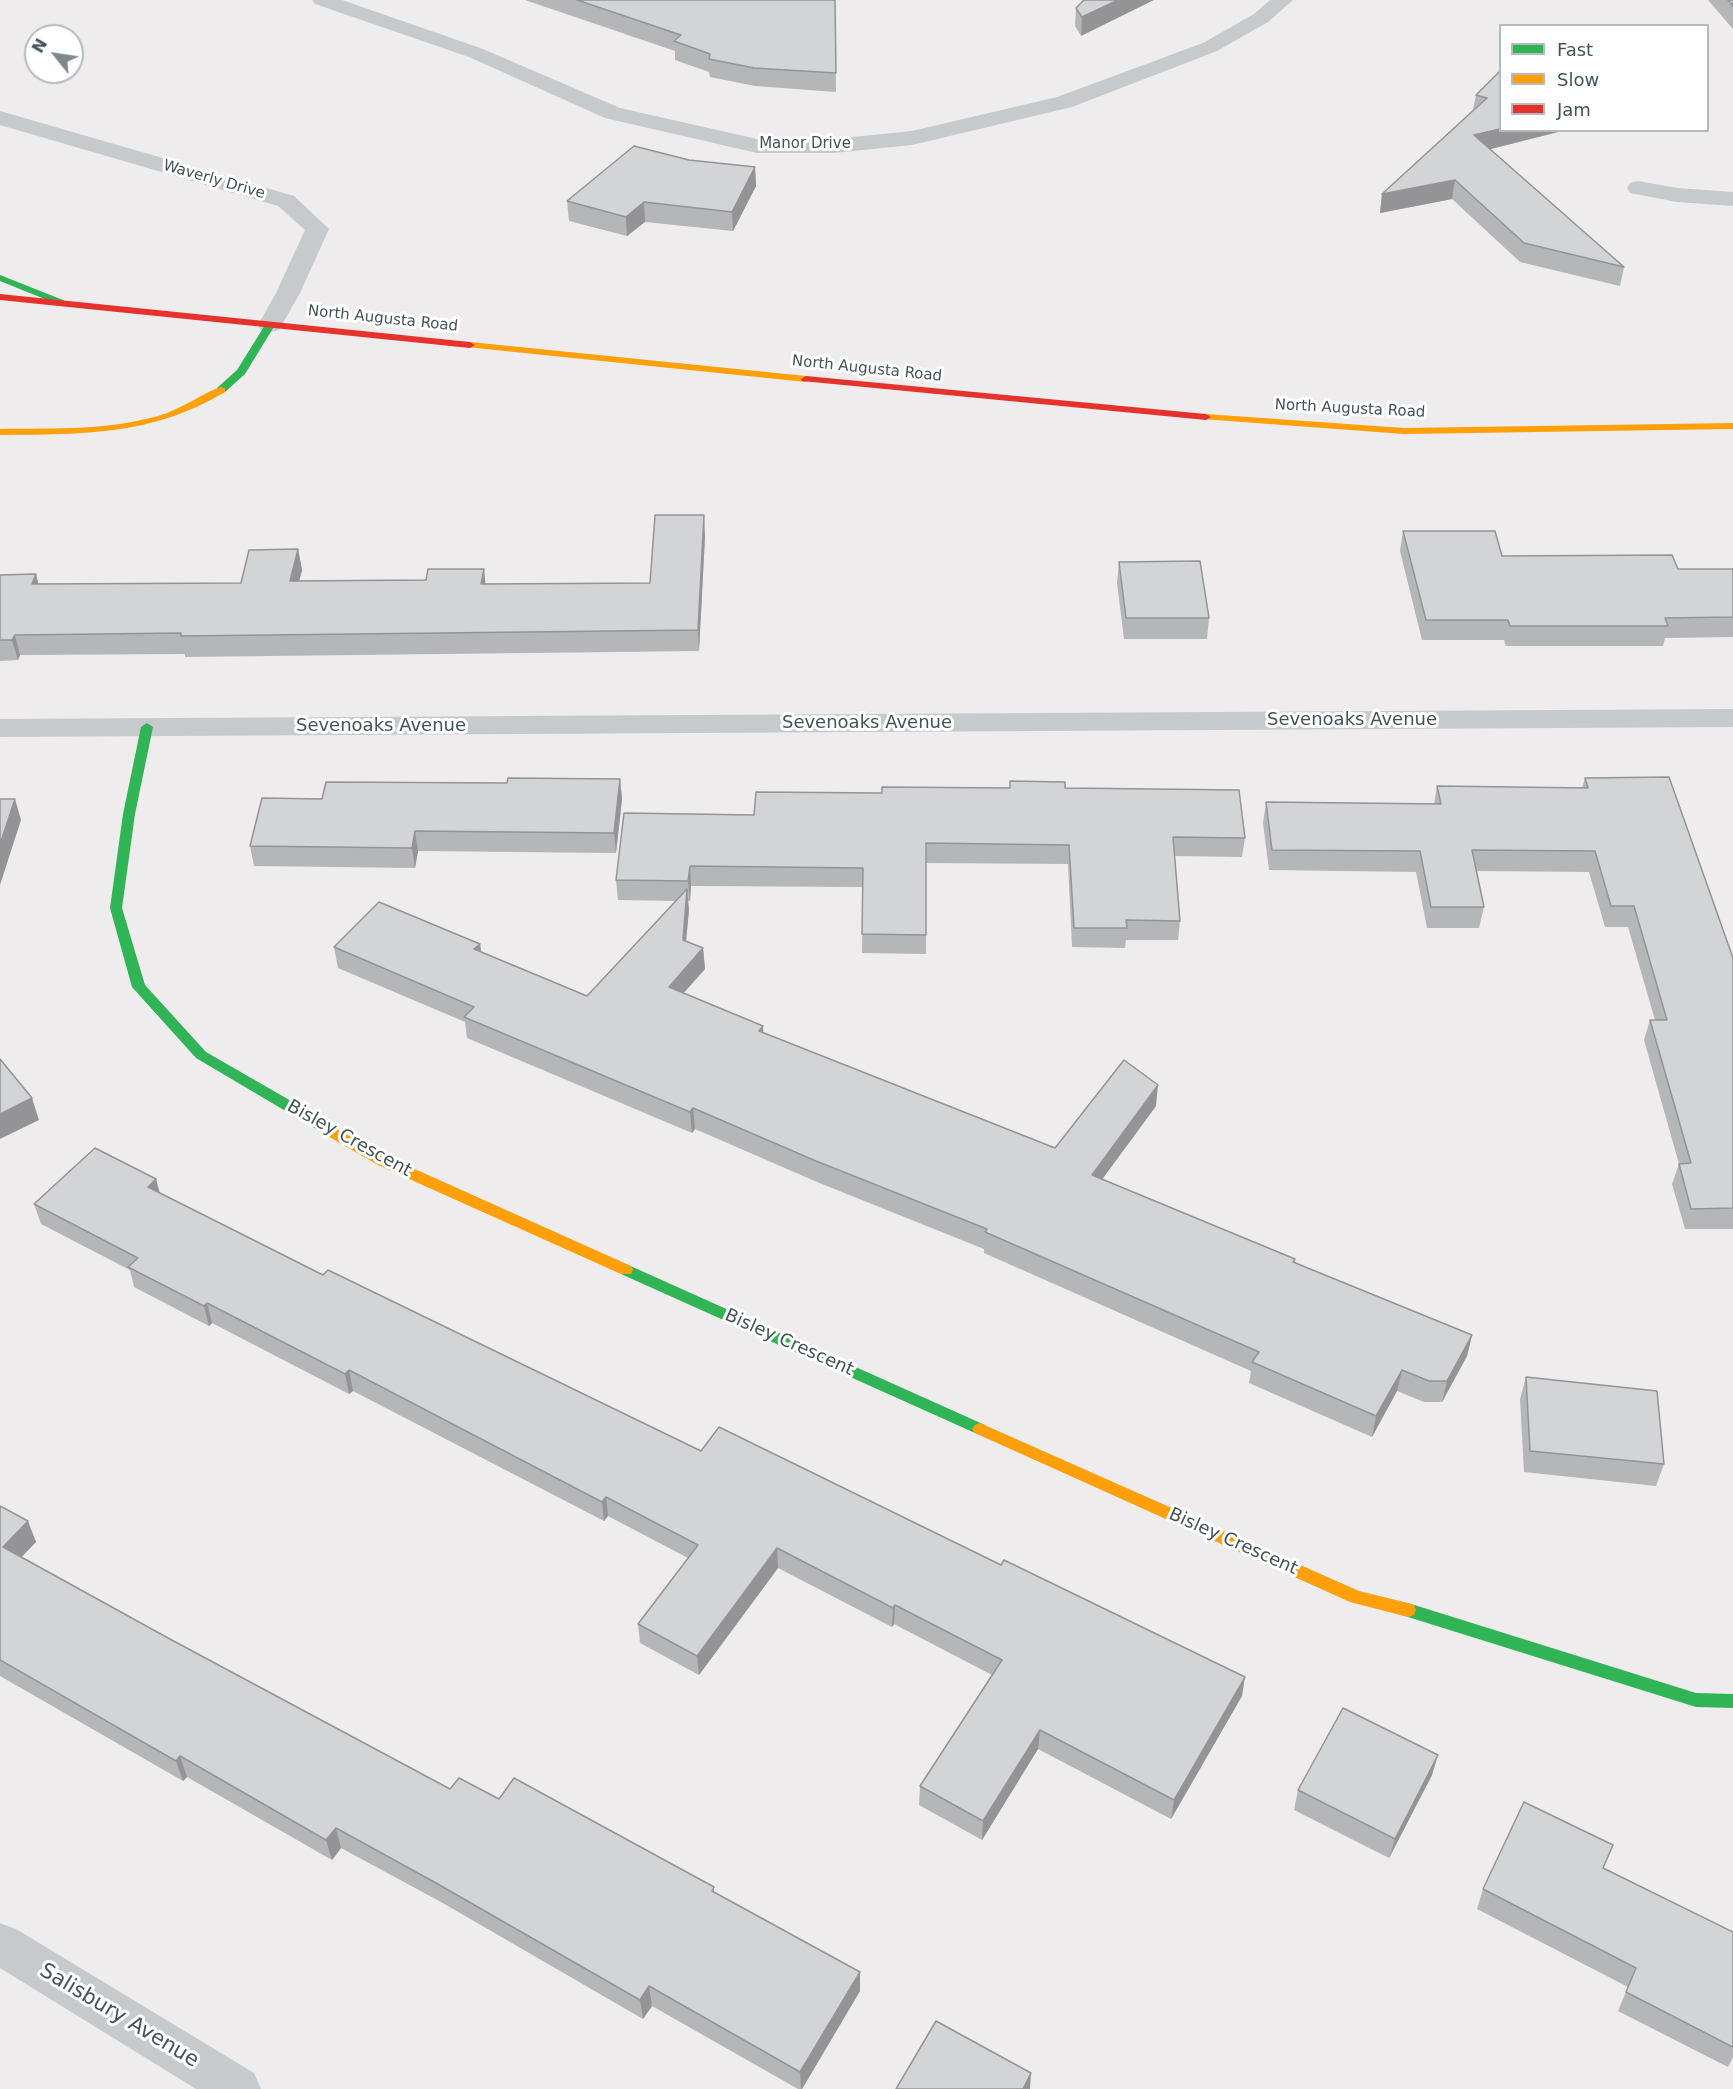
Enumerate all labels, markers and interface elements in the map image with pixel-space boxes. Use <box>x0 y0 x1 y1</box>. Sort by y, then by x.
north arrow <box>24 24 84 84</box>
legend <box>1499 24 1709 132</box>
text: N <box>28 35 51 56</box>
text: Fast <box>1557 39 1593 60</box>
text: Slow <box>1557 69 1599 90</box>
text: Jam <box>1557 99 1591 120</box>
street label: Manor Drive <box>759 135 851 153</box>
street label: Waverly Drive <box>161 157 267 203</box>
street label: North Augusta Road <box>307 302 459 336</box>
street label: North Augusta Road <box>791 352 943 386</box>
street label: North Augusta Road <box>1274 396 1426 422</box>
street label: Sevenoaks Avenue <box>1267 709 1437 731</box>
street label: Sevenoaks Avenue <box>782 712 952 734</box>
street label: Sevenoaks Avenue <box>296 715 466 737</box>
street label: Bisley Crescent <box>283 1096 415 1182</box>
street label: Bisley Crescent <box>721 1305 857 1381</box>
street label: Bisley Crescent <box>1165 1504 1301 1580</box>
street label: Salisbury Avenue <box>35 1959 203 2073</box>

